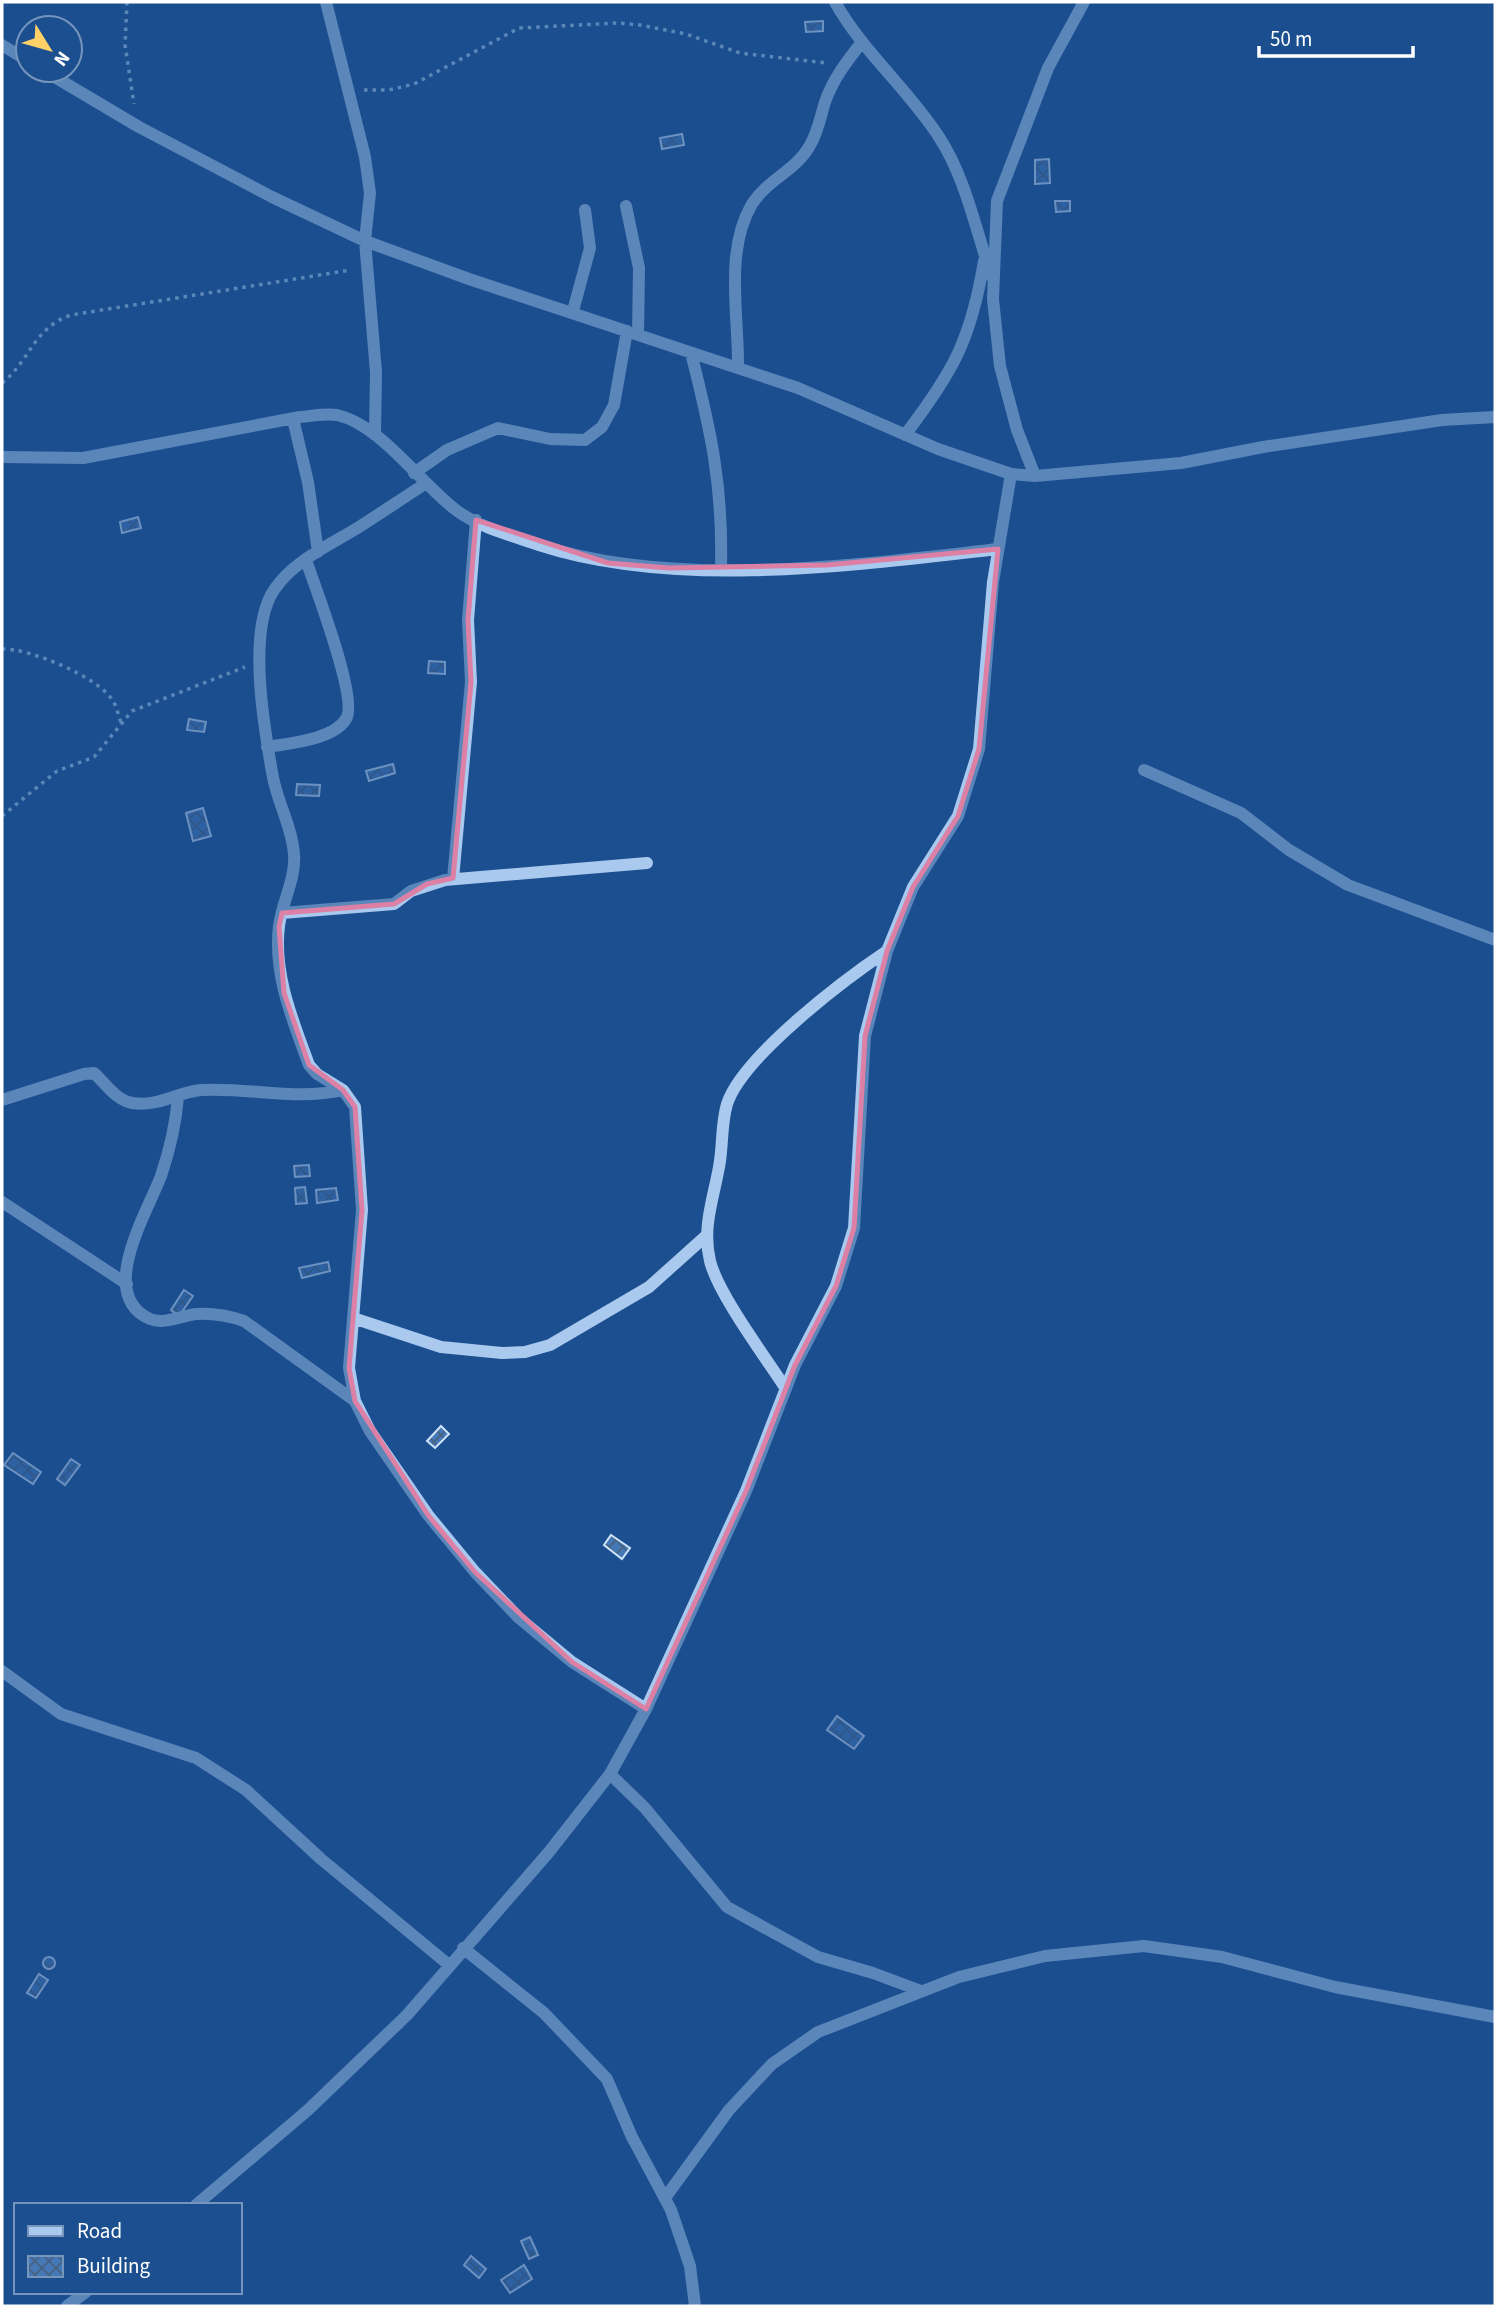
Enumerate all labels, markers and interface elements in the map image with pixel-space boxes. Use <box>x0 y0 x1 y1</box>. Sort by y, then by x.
north arrow <box>14 14 84 84</box>
scale bar <box>1259 14 1413 58</box>
text: 50 m <box>1270 24 1312 54</box>
text: N <box>47 45 76 72</box>
legend <box>14 2203 242 2294</box>
text: Road <box>77 2216 122 2246</box>
text: Building <box>77 2251 151 2281</box>

